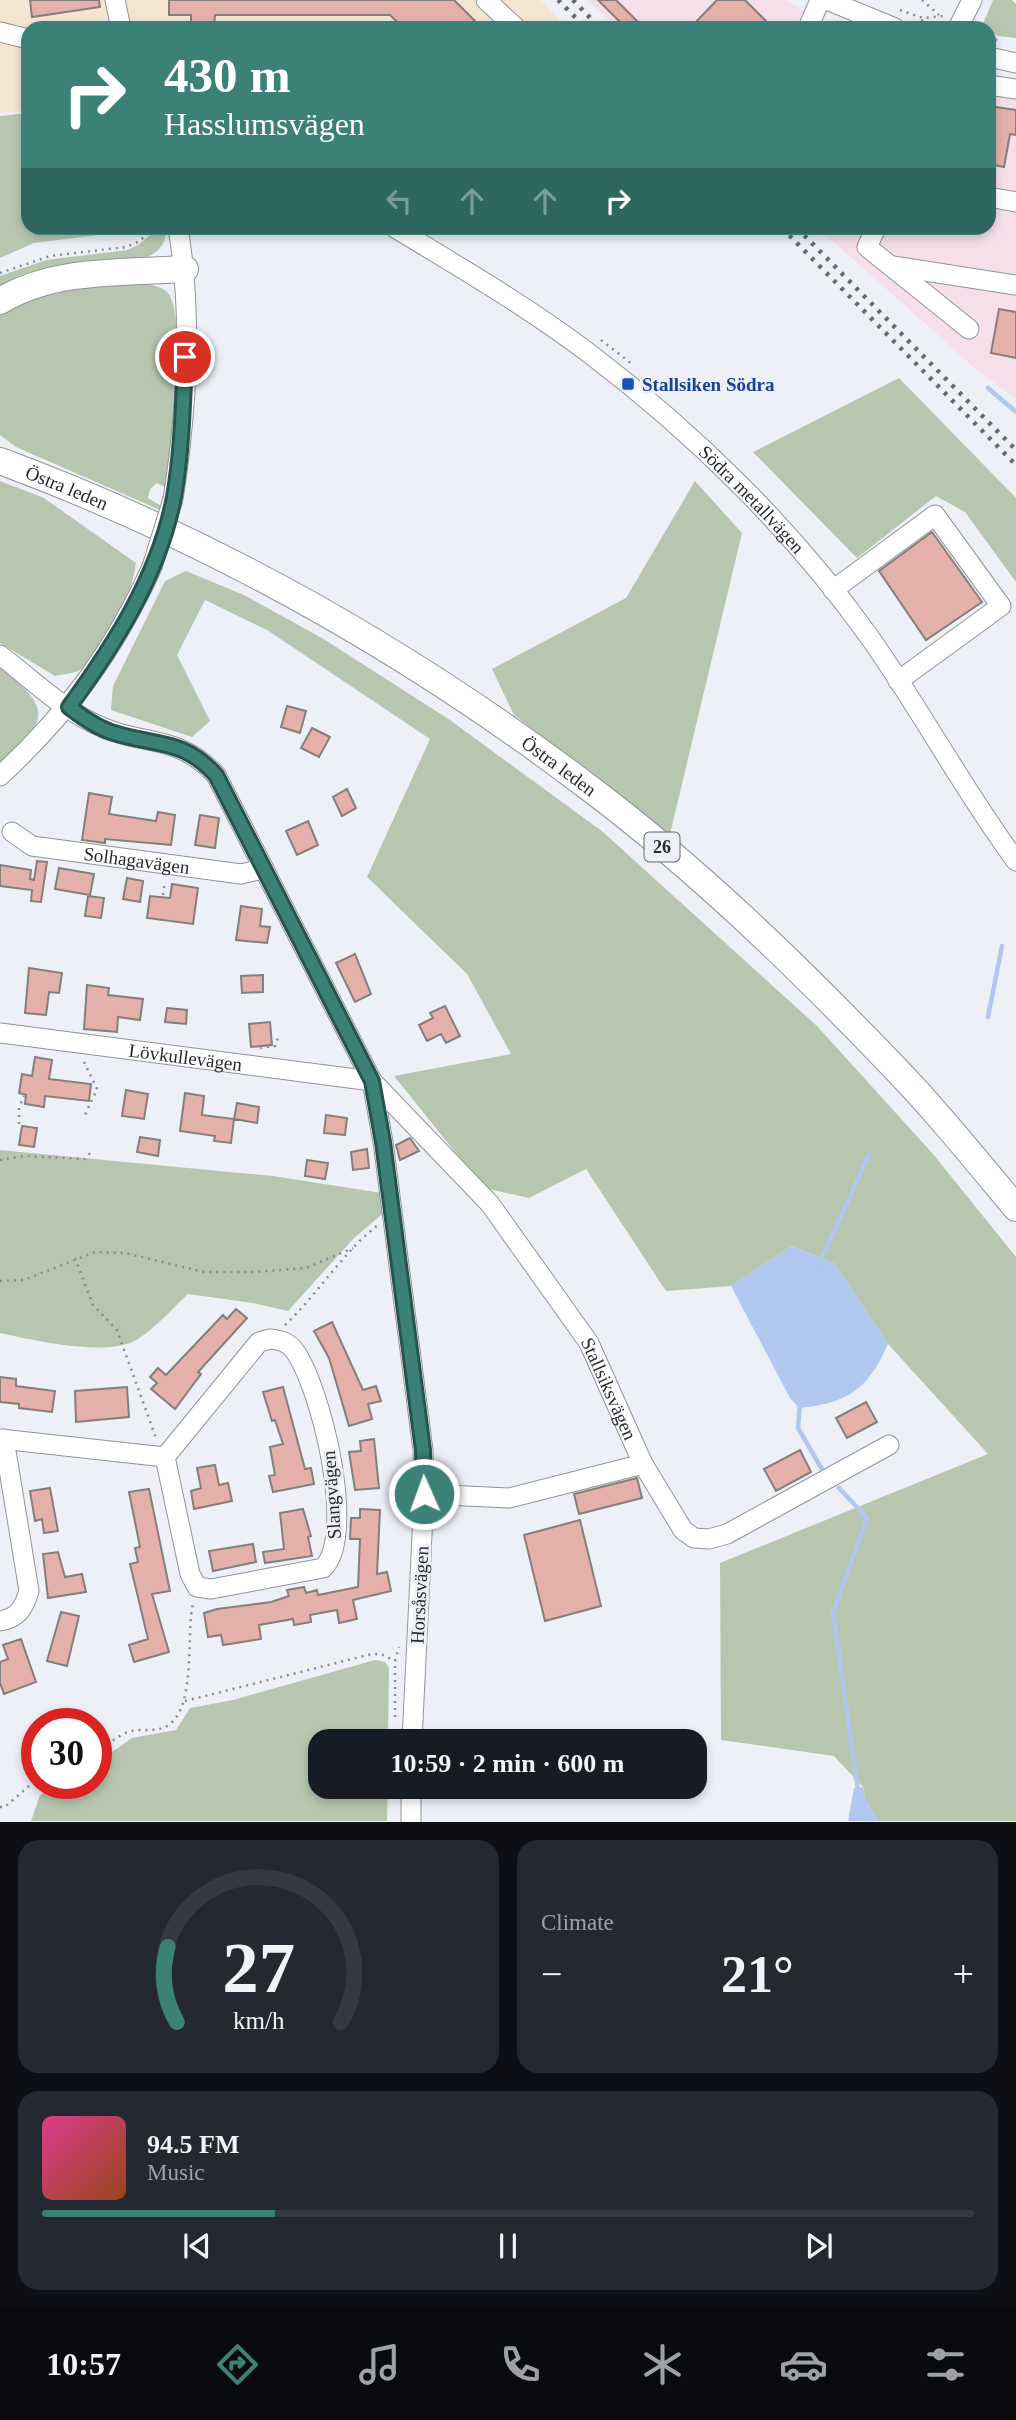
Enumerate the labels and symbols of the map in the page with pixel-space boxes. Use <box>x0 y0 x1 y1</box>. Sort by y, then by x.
pin <box>155 327 215 387</box>
place label: Stallsiken Södra <box>642 374 775 395</box>
marker: Stallsiken Södra <box>620 376 636 392</box>
street label: Södra metallvägen <box>695 441 809 558</box>
street label: Östra leden <box>23 462 112 514</box>
street label: Östra leden <box>518 732 601 801</box>
road number: 26 <box>644 832 680 862</box>
street label: Solhagavägen <box>82 843 191 878</box>
street label: Lövkullevägen <box>128 1040 244 1075</box>
street label: Stallsiksvägen <box>577 1334 641 1444</box>
street label: Slangvägen <box>318 1450 345 1540</box>
position arrow <box>387 1457 461 1531</box>
street label: Horsåsvägen <box>406 1545 433 1645</box>
speed limit sign: 30 <box>21 1708 112 1799</box>

